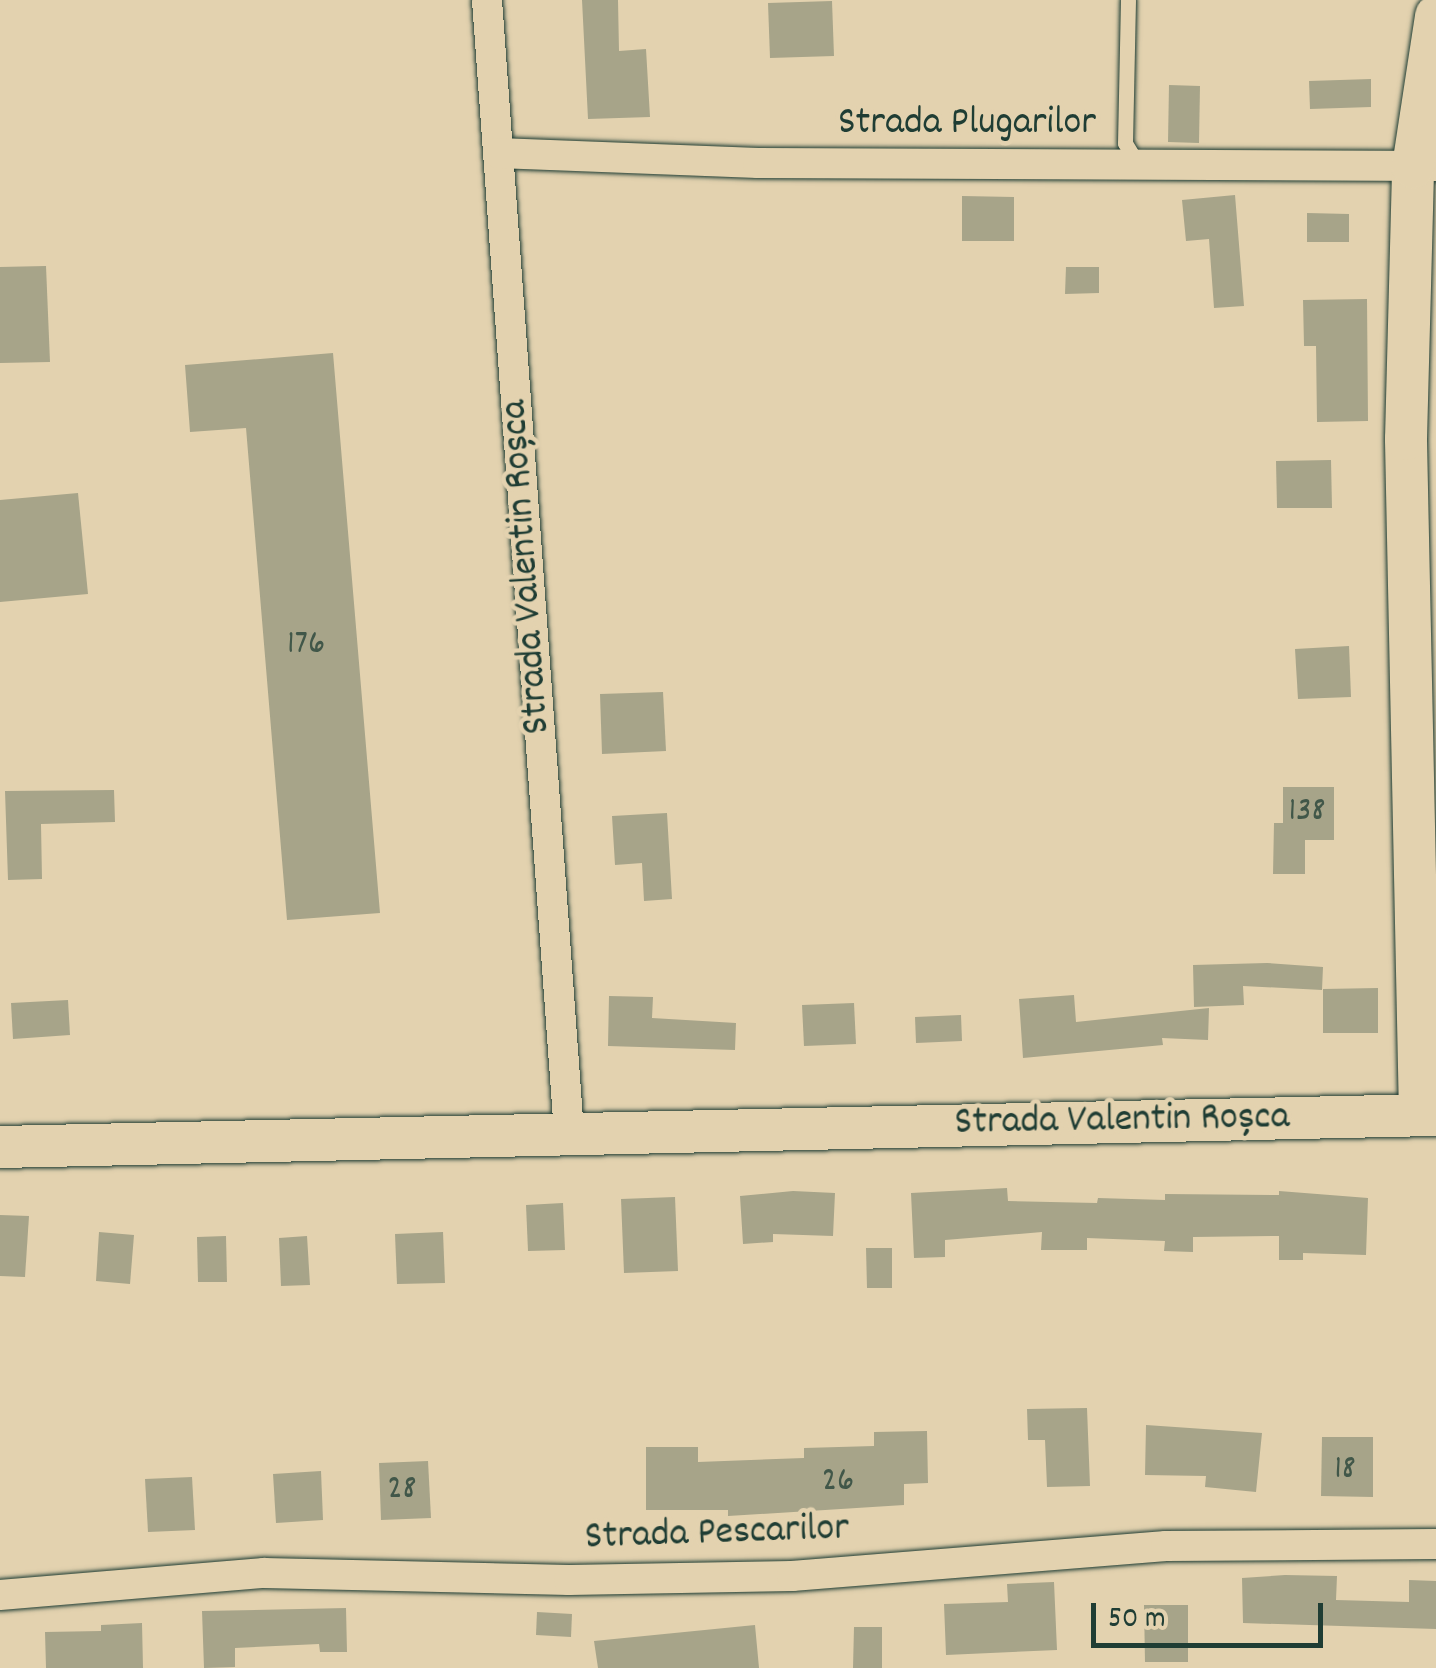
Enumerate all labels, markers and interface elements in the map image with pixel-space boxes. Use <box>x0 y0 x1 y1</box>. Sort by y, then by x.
street label: Strada Plugarilor <box>838 101 1096 149</box>
street label: Strada Valentin Roșca <box>492 398 564 736</box>
house number: 176 <box>287 624 325 666</box>
house number: 138 <box>1288 791 1326 833</box>
street label: Strada Valentin Roșca <box>954 1095 1290 1149</box>
house number: 18 <box>1334 1449 1356 1491</box>
house number: 26 <box>822 1461 854 1503</box>
house number: 28 <box>387 1469 417 1511</box>
street label: Strada Pescarilor <box>584 1506 850 1564</box>
scale bar <box>1096 1583 1328 1645</box>
text: 50 m <box>1108 1599 1166 1642</box>

